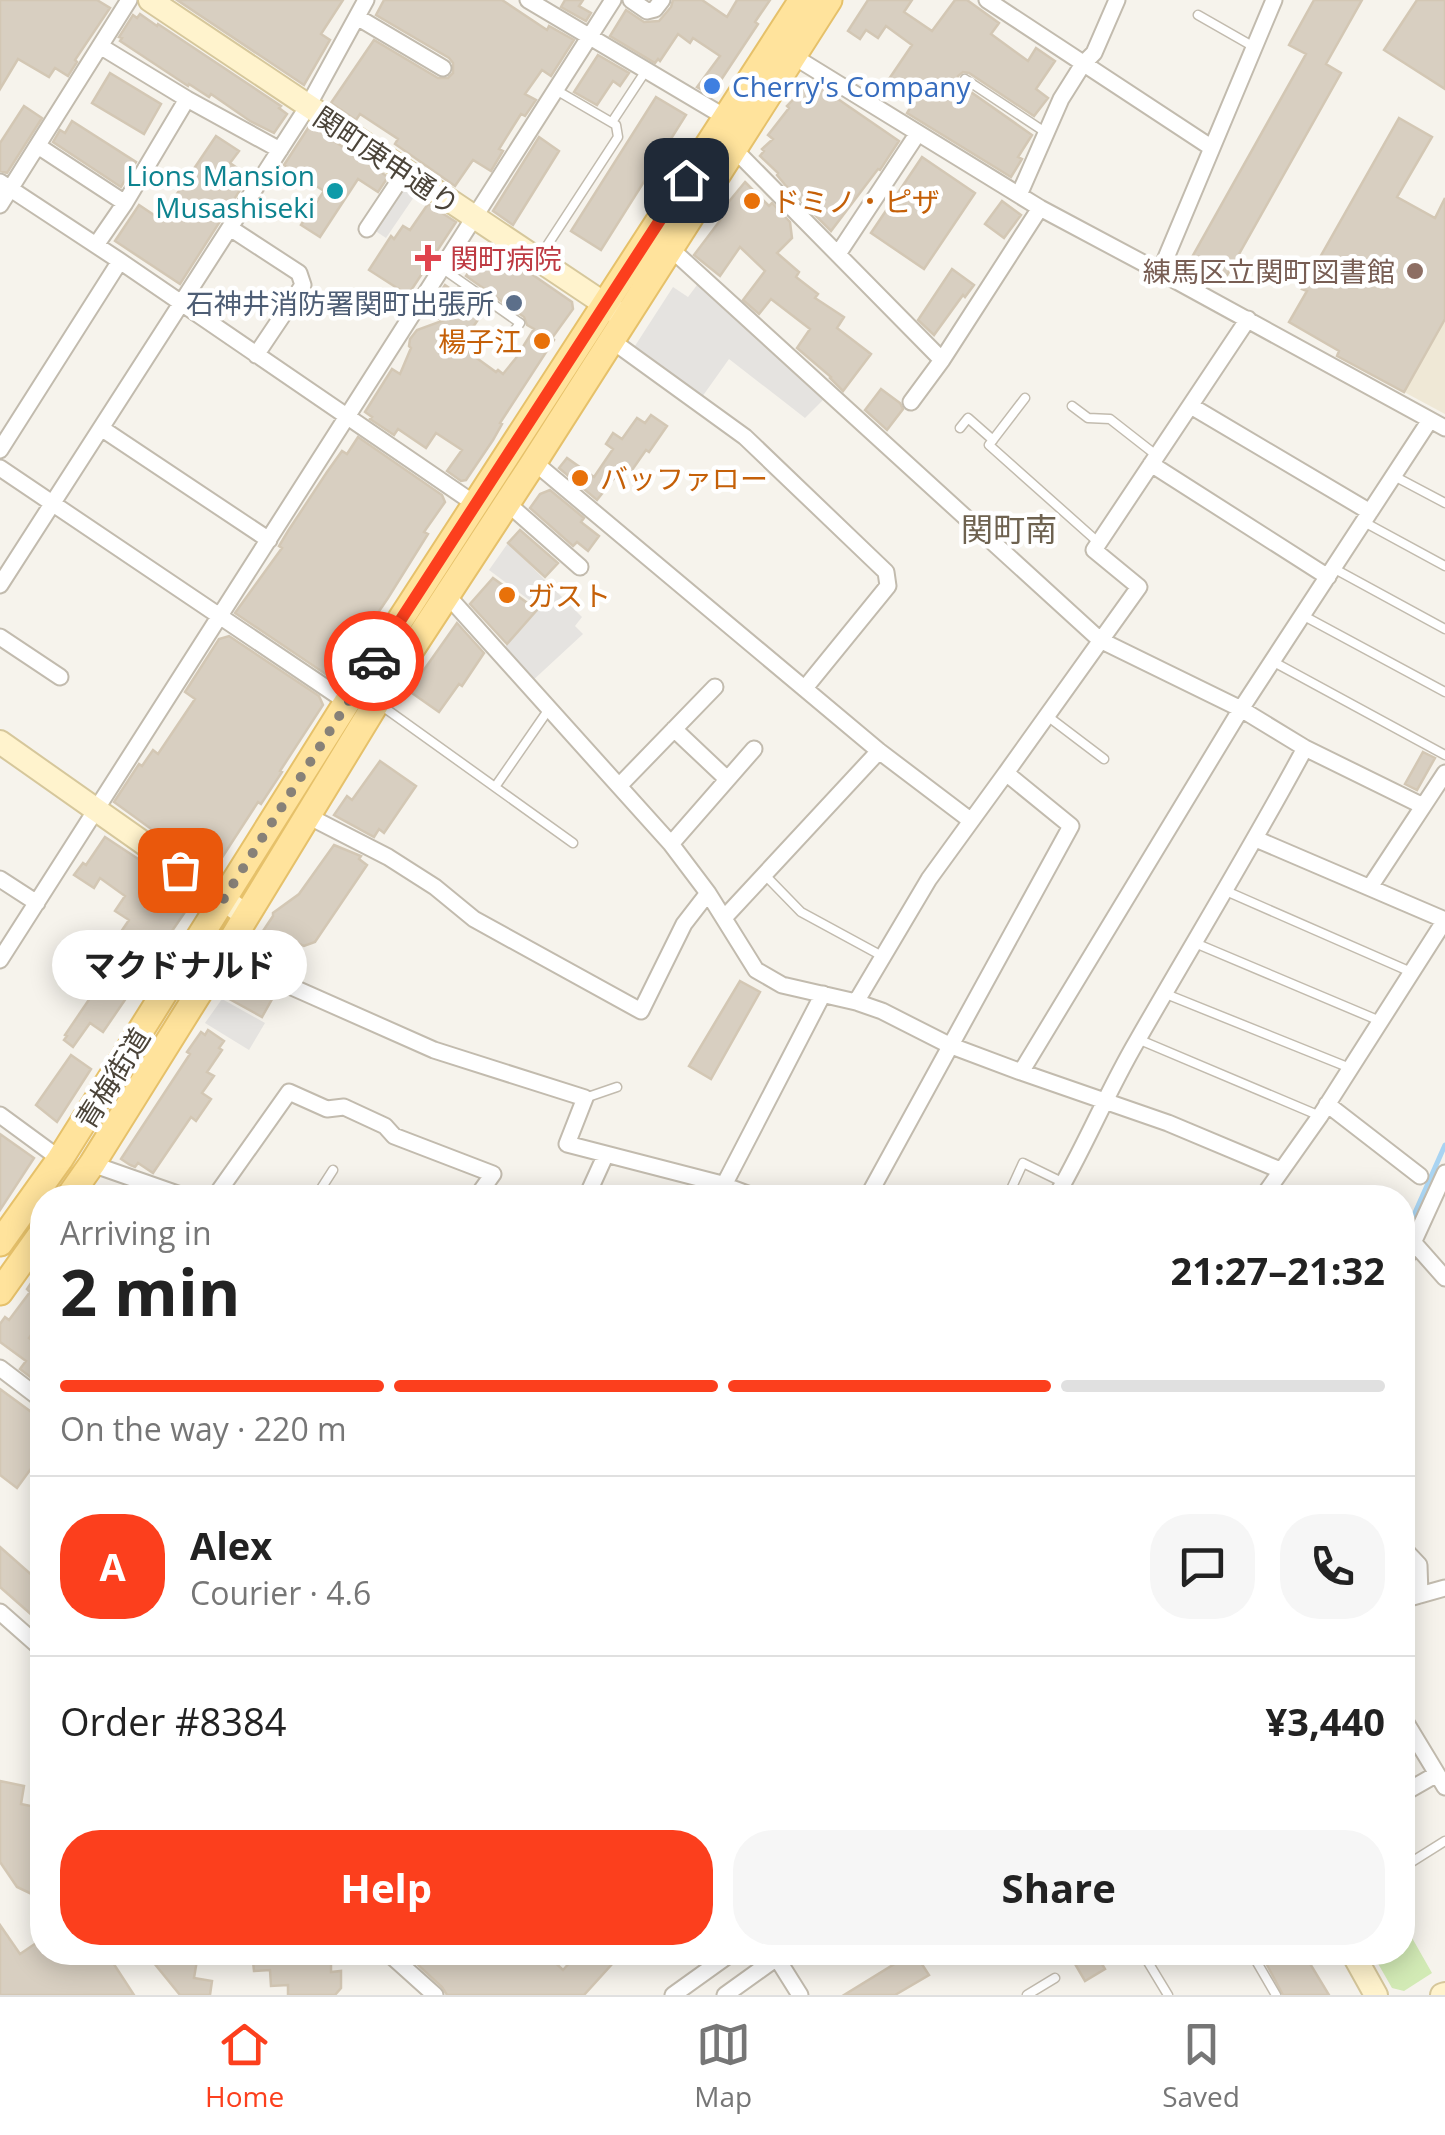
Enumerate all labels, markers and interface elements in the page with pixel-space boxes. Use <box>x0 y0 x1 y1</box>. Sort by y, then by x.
place label: Cherry's Company <box>732 67 971 105</box>
marker: Cherry's Company <box>701 75 723 97</box>
street label: 関町庚申通り <box>307 97 467 223</box>
pin <box>644 138 729 223</box>
icon: home <box>659 153 714 208</box>
place label: Lions Mansion Musashiseki <box>126 156 315 226</box>
marker: Lions Mansion Musashiseki <box>324 180 346 202</box>
place label: ドミノ・ピザ <box>772 182 940 220</box>
marker: ドミノ・ピザ <box>741 190 763 212</box>
place label: 関町病院 <box>450 239 562 277</box>
marker: 関町病院 <box>415 245 441 271</box>
place label: 練馬区立関町図書館 <box>1143 252 1395 290</box>
marker: 練馬区立関町図書館 <box>1404 260 1426 282</box>
place label: 石神井消防署関町出張所 <box>186 284 494 322</box>
marker: 石神井消防署関町出張所 <box>503 292 525 314</box>
place label: 楊子江 <box>438 322 522 360</box>
marker: 楊子江 <box>531 330 553 352</box>
place label: バッファロー <box>600 459 768 497</box>
marker: バッファロー <box>569 467 591 489</box>
district label: 関町南 <box>961 507 1057 550</box>
place label: ガスト <box>527 576 611 614</box>
marker: ガスト <box>496 584 518 606</box>
courier <box>324 611 424 711</box>
icon: car <box>347 634 402 689</box>
pin <box>138 828 223 913</box>
icon: bag <box>153 843 208 898</box>
callout: マクドナルド <box>52 930 308 1000</box>
text: マクドナルド <box>83 943 276 986</box>
street label: 青梅街道 <box>66 1020 158 1136</box>
text: Arriving in <box>60 1211 212 1254</box>
text: 21:27–21:32 <box>1171 1244 1385 1296</box>
text: 2 min <box>60 1247 240 1335</box>
text: On the way · 220 m <box>60 1407 347 1450</box>
button: chat <box>1150 1514 1255 1619</box>
button: phone <box>1280 1514 1385 1619</box>
text: Alex <box>190 1519 272 1571</box>
text: A <box>99 1540 126 1592</box>
text: Courier · 4.6 <box>190 1571 371 1614</box>
text: Order #8384 <box>60 1695 287 1747</box>
text: ¥3,440 <box>1266 1695 1385 1747</box>
button: Help <box>60 1830 713 1945</box>
button: Share <box>733 1830 1385 1945</box>
tab: Home <box>205 2017 284 2115</box>
tab: Map <box>694 2017 752 2115</box>
tab: Saved <box>1162 2017 1240 2115</box>

